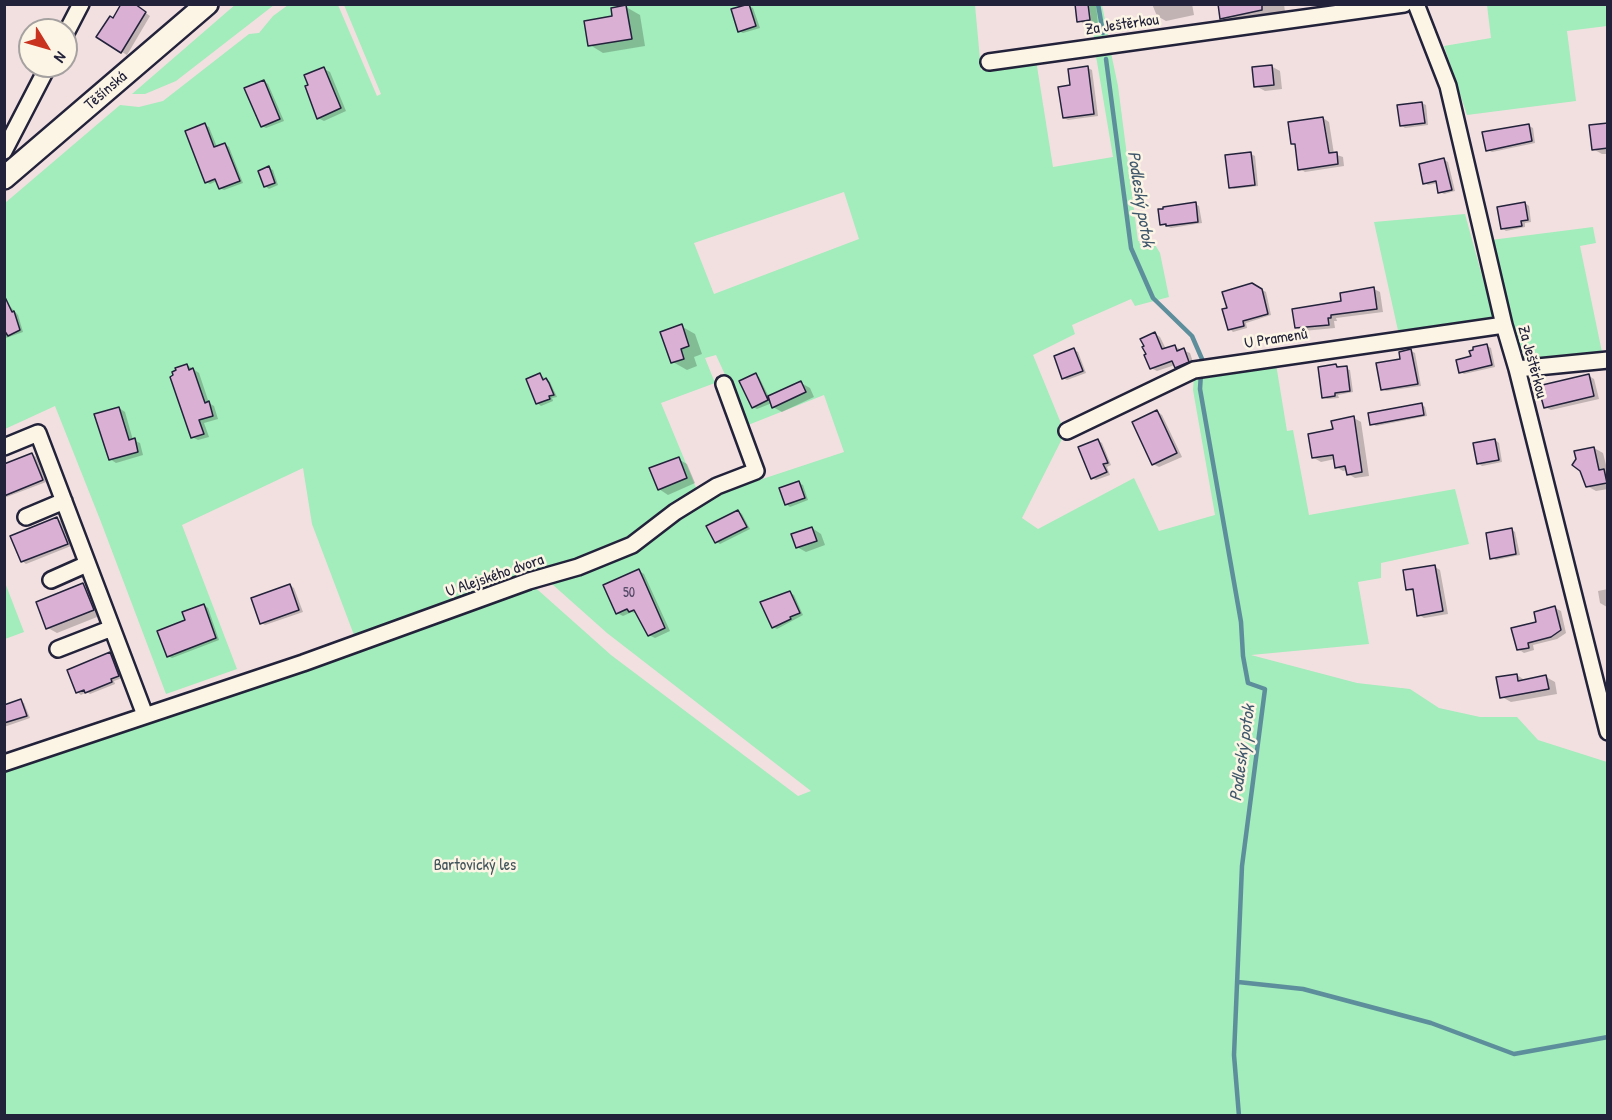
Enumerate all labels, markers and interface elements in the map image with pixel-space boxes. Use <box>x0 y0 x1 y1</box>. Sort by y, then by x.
street label: Za Ještěrkou <box>1084 10 1160 40</box>
north arrow <box>18 18 78 78</box>
text: N <box>49 48 72 68</box>
street label: Těšínská <box>81 67 131 115</box>
water label: Podleský potok <box>1122 149 1158 249</box>
street label: Za Ještěrkou <box>1513 324 1551 400</box>
street label: U Pramenů <box>1243 325 1309 353</box>
street label: U Alejského dvora <box>444 550 546 602</box>
house number: 50 <box>623 585 635 601</box>
water label: Podleský potok <box>1226 704 1260 802</box>
park label: Bartovický les <box>434 856 516 876</box>

